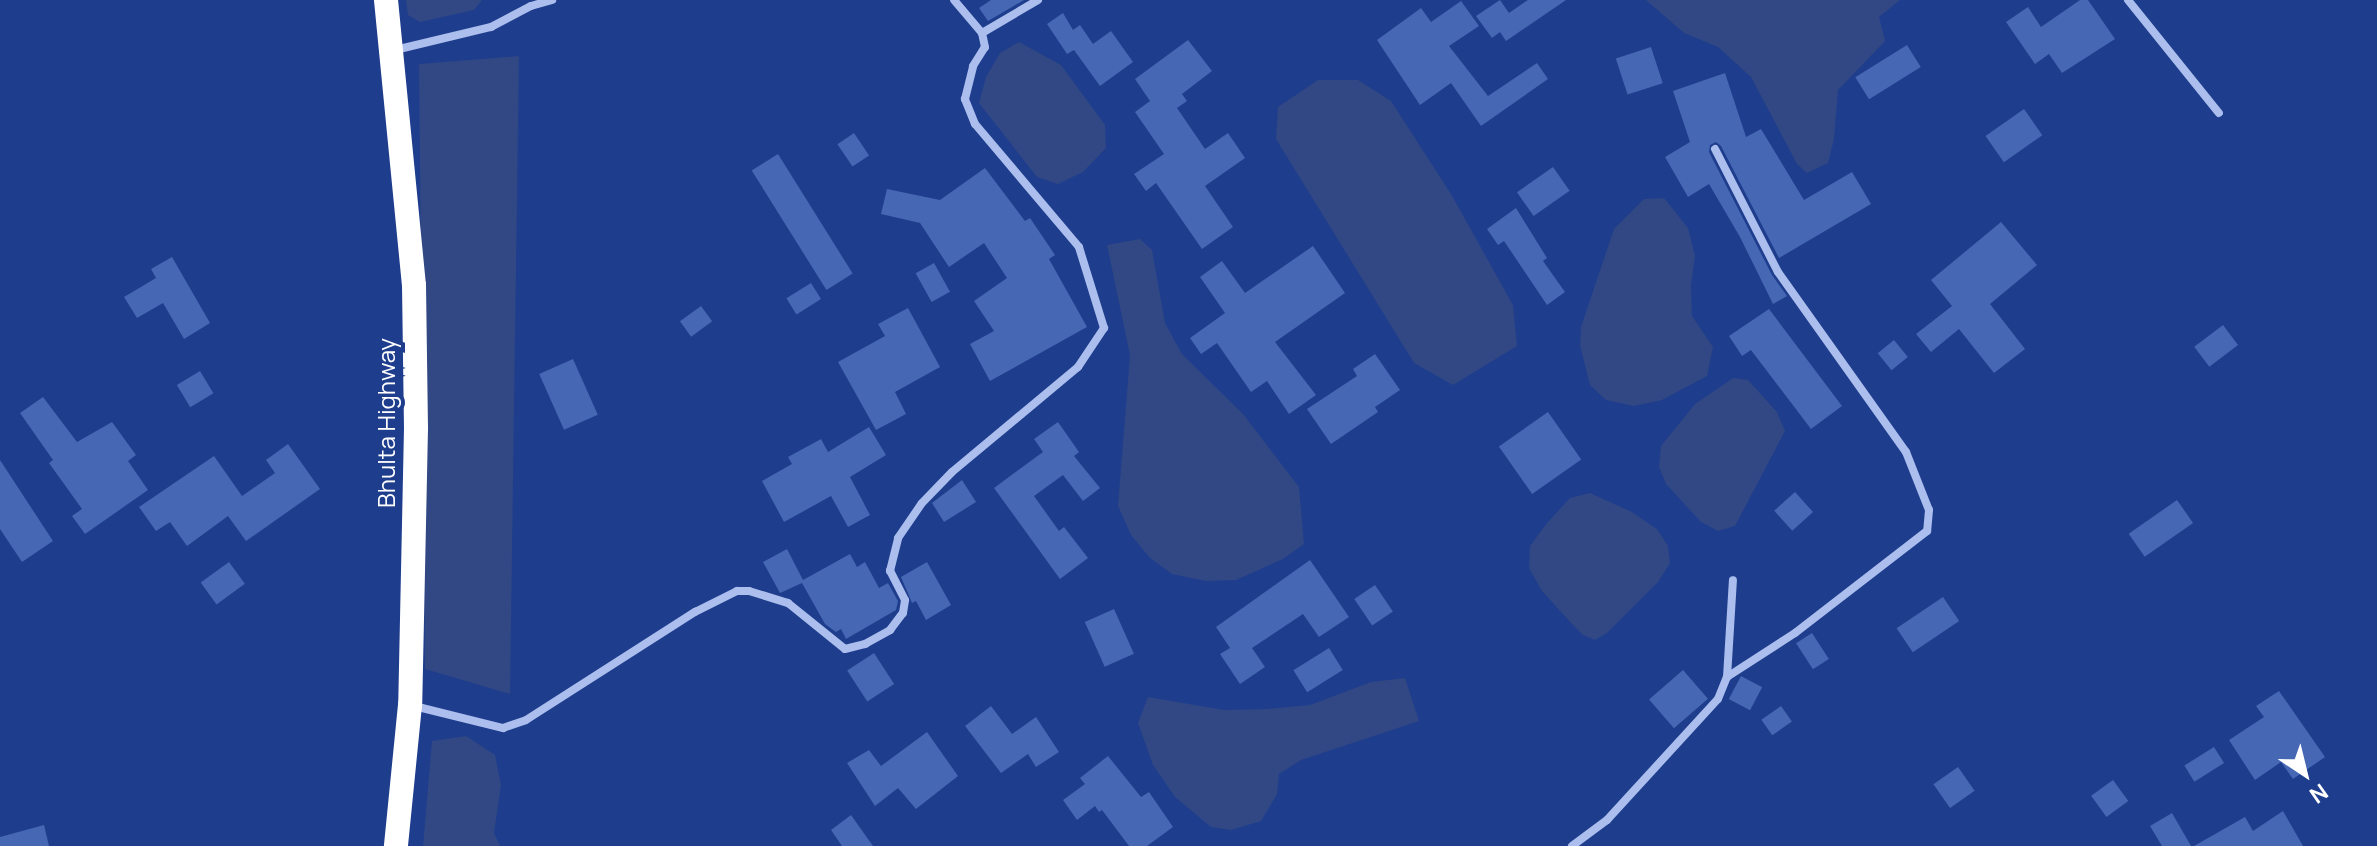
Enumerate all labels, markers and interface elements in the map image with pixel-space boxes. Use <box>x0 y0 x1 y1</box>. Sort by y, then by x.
street label: Bhulta Highway <box>372 338 400 508</box>
north arrow <box>2265 734 2345 814</box>
text: N <box>2304 777 2334 810</box>

